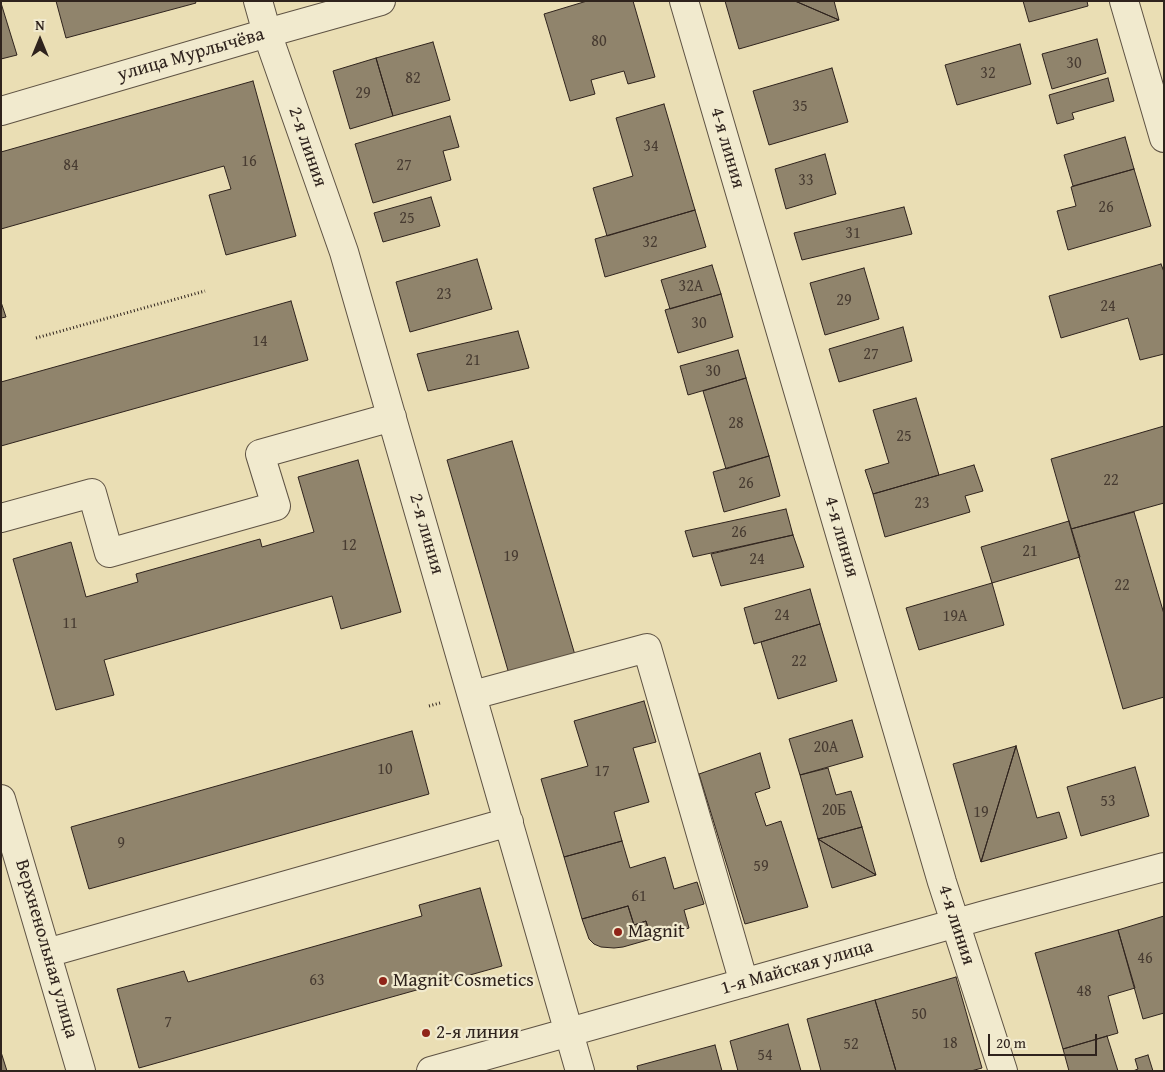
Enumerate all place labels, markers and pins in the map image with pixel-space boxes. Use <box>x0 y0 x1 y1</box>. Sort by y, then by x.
place label: Magnit <box>628 921 685 943</box>
marker: Magnit <box>612 926 624 938</box>
place label: Magnit Cosmetics <box>393 970 534 992</box>
marker: Magnit Cosmetics <box>377 975 389 987</box>
place label: 2-я линия <box>436 1022 519 1044</box>
marker: 2-я линия <box>420 1027 432 1039</box>

